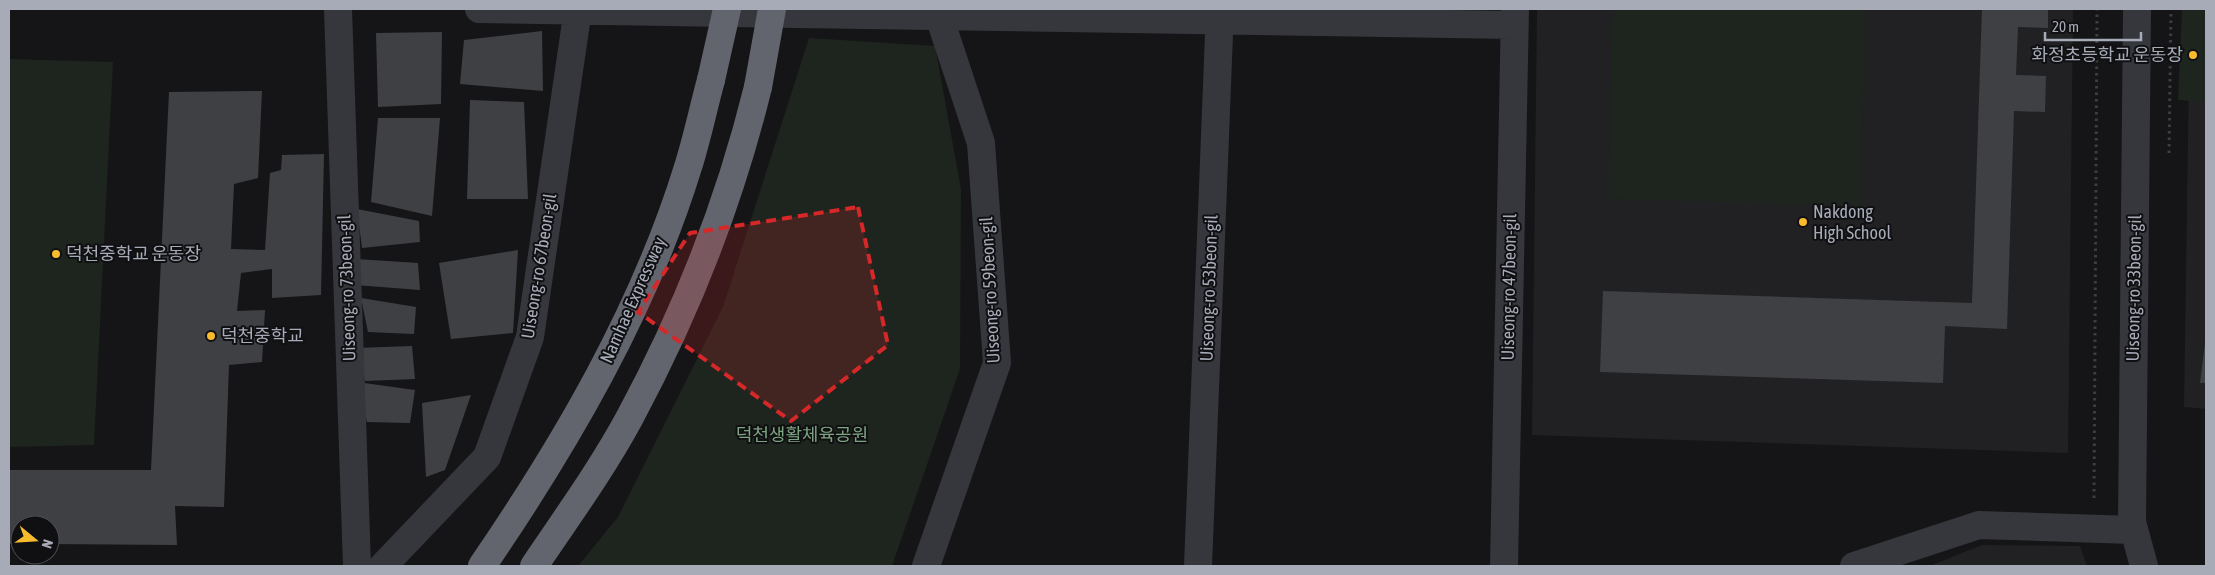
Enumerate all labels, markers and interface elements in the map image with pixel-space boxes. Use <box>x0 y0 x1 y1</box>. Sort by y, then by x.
scale bar <box>2045 10 2141 42</box>
text: 20 m <box>2052 18 2079 35</box>
place label: 화정초등학교 운동장 <box>2031 44 2183 65</box>
marker: 화정초등학교 운동장 <box>2187 49 2199 61</box>
street label: Uiseong-ro 67beon-gil <box>517 192 560 340</box>
place label: Nakdong High School <box>1813 201 1891 243</box>
street label: Uiseong-ro 47beon-gil <box>1497 213 1520 361</box>
street label: Uiseong-ro 73beon-gil <box>333 214 360 362</box>
street label: Uiseong-ro 53beon-gil <box>1195 214 1222 362</box>
street label: Uiseong-ro 33beon-gil <box>2122 214 2145 362</box>
street label: Uiseong-ro 59beon-gil <box>975 216 1004 364</box>
marker: Nakdong High School <box>1797 216 1809 228</box>
street label: Namhae Expressway <box>595 234 670 366</box>
place label: 덕천중학교 운동장 <box>66 243 201 264</box>
marker: 덕천중학교 운동장 <box>50 248 62 260</box>
place label: 덕천중학교 <box>221 325 304 346</box>
marker: 덕천중학교 <box>205 330 217 342</box>
park label: 덕천생활체육공원 <box>736 424 868 445</box>
north arrow <box>10 515 60 565</box>
text: N <box>38 538 56 550</box>

